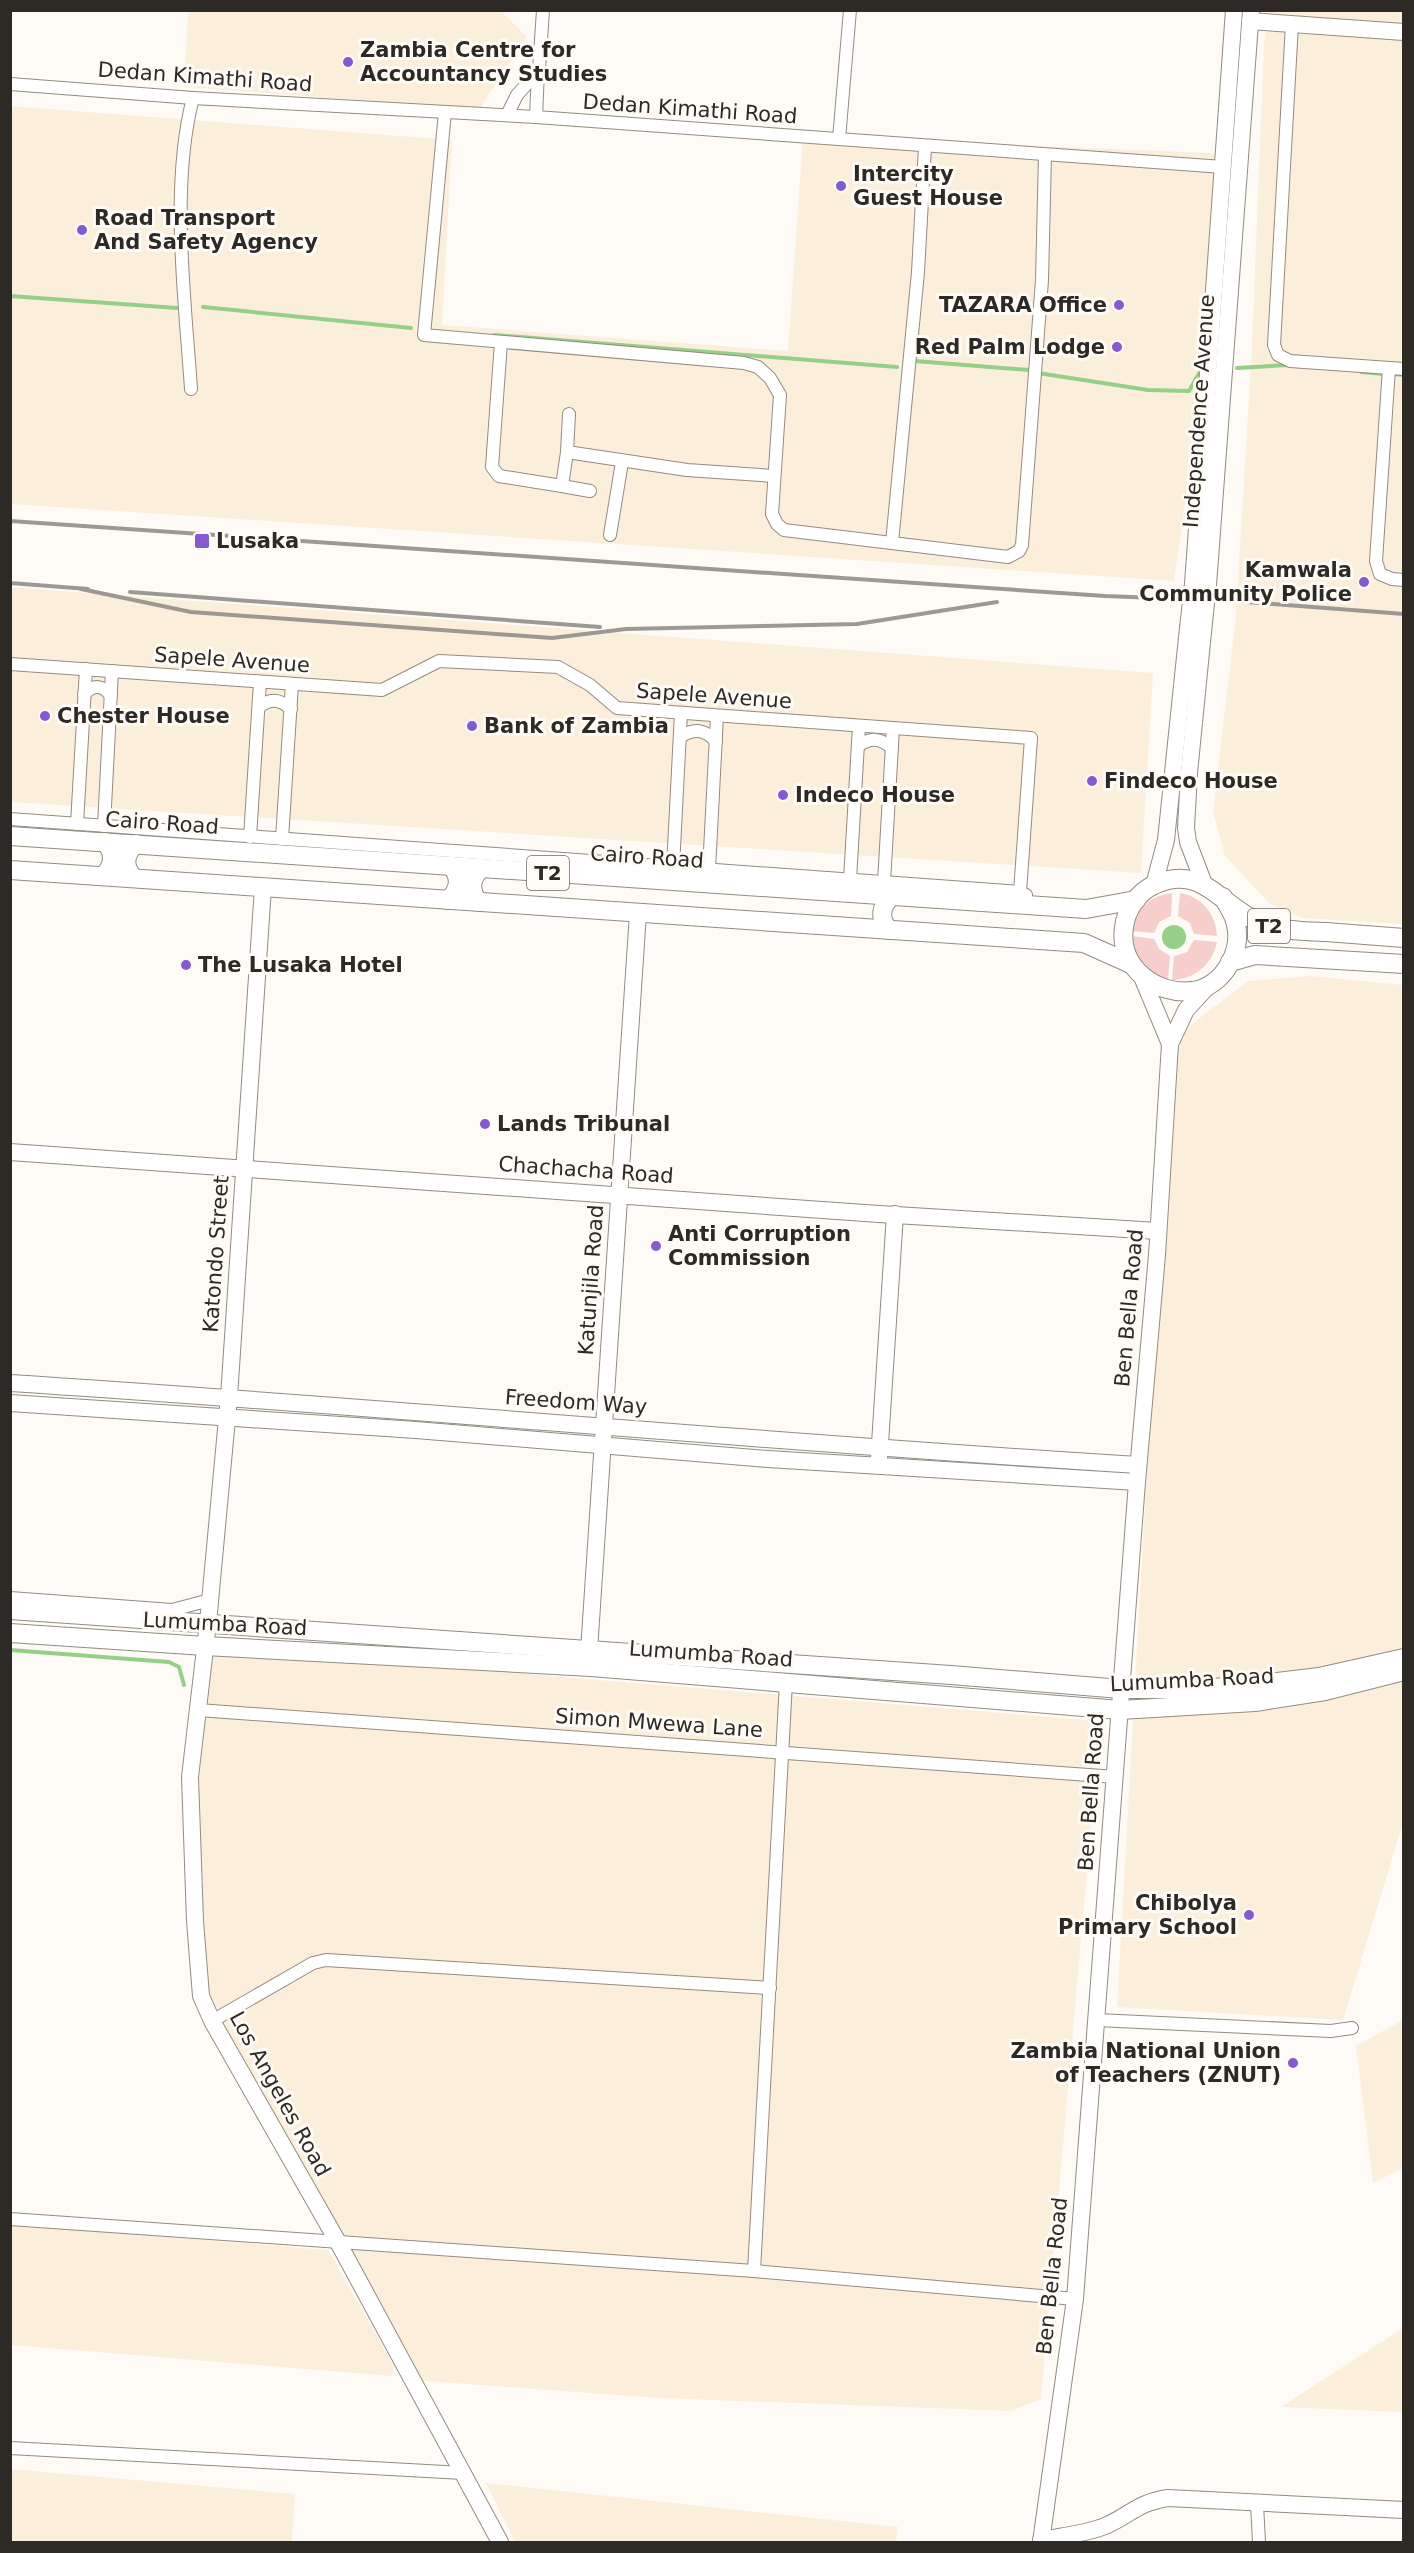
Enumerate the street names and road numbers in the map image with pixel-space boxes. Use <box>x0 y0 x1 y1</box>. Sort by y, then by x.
street label: Dedan Kimathi Road <box>97 58 313 96</box>
street label: Dedan Kimathi Road <box>582 90 798 128</box>
street label: Independence Avenue <box>1179 293 1219 529</box>
street label: Sapele Avenue <box>153 643 311 677</box>
street label: Sapele Avenue <box>635 679 793 713</box>
street label: Cairo Road <box>104 807 220 839</box>
street label: Cairo Road <box>589 841 705 873</box>
road number: T2 <box>527 856 569 890</box>
road number: T2 <box>1248 909 1290 943</box>
street label: Chachacha Road <box>498 1152 674 1188</box>
street label: Katondo Street <box>199 1175 233 1333</box>
street label: Katunjila Road <box>574 1204 608 1356</box>
street label: Ben Bella Road <box>1110 1228 1148 1388</box>
street label: Freedom Way <box>504 1385 648 1419</box>
street label: Lumumba Road <box>142 1608 308 1640</box>
street label: Lumumba Road <box>628 1636 794 1672</box>
street label: Lumumba Road <box>1109 1664 1275 1696</box>
street label: Simon Mwewa Lane <box>554 1704 764 1742</box>
street label: Ben Bella Road <box>1073 1712 1109 1872</box>
street label: Los Angeles Road <box>225 2007 335 2181</box>
street label: Ben Bella Road <box>1032 2196 1072 2356</box>

